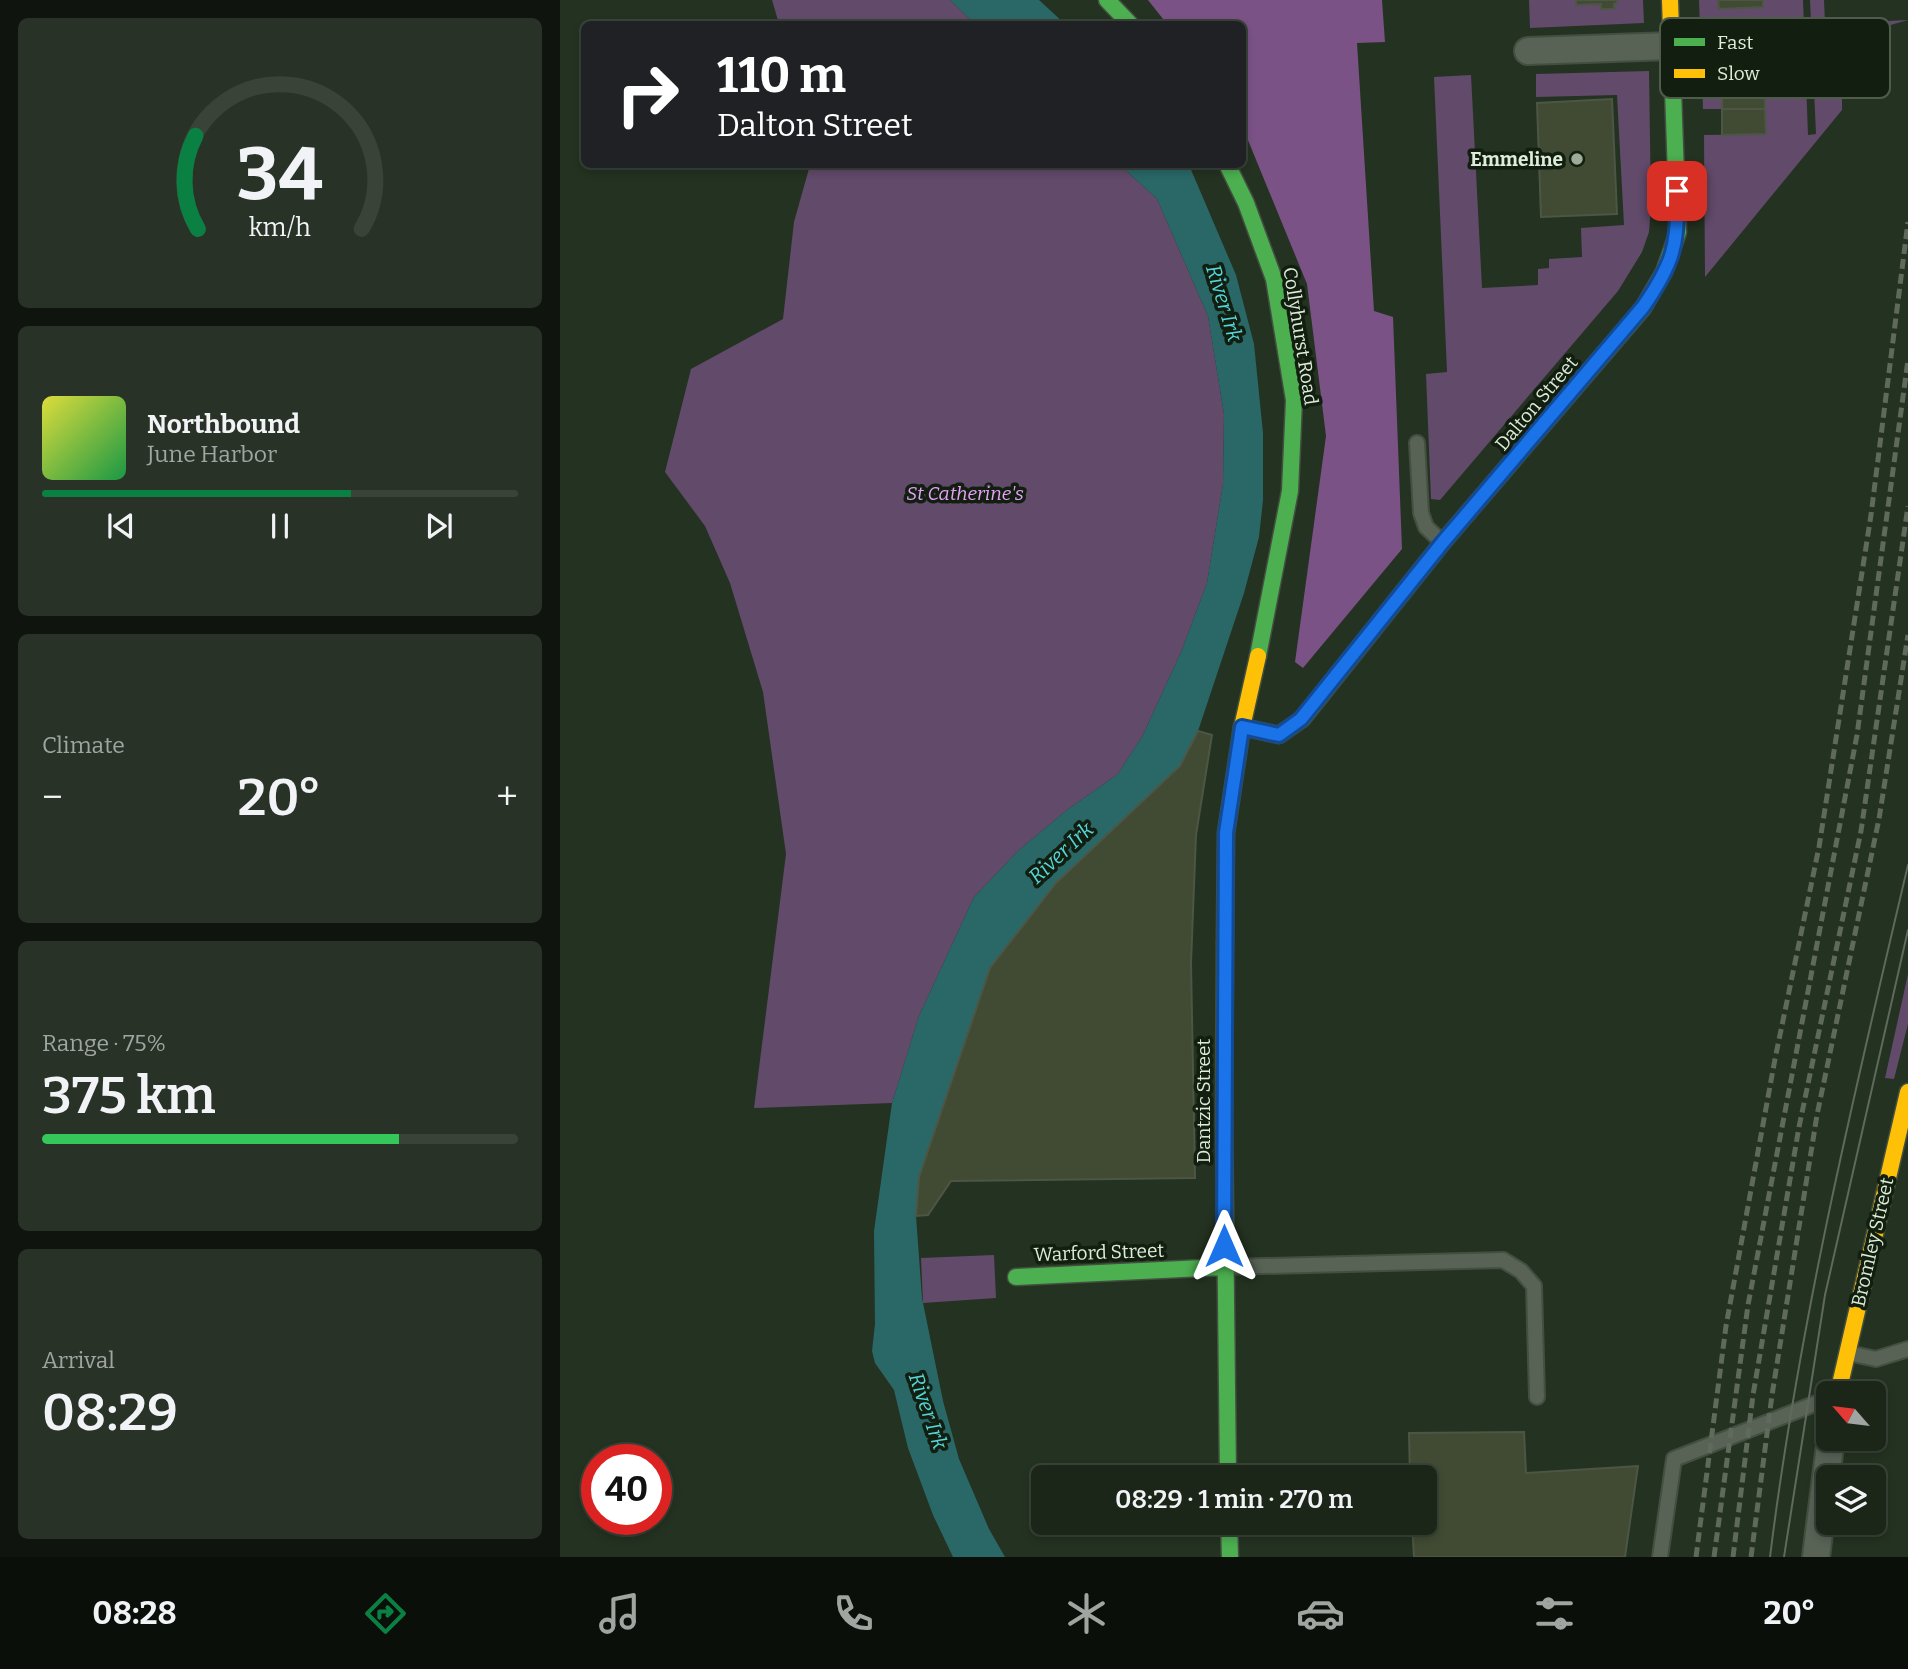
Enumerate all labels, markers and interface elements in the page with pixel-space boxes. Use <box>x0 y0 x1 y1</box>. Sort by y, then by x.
legend <box>1660 18 1890 98</box>
text: Fast <box>1717 31 1754 54</box>
text: 110 m <box>717 46 846 105</box>
icon: right <box>602 49 693 140</box>
text: Slow <box>1717 62 1760 85</box>
text: Dalton Street <box>717 106 913 144</box>
text: 34 <box>237 131 323 218</box>
place label: Emmeline <box>1470 148 1563 171</box>
marker: Emmeline <box>1569 151 1585 167</box>
pin <box>1647 161 1707 221</box>
icon: arrive <box>1658 172 1696 210</box>
text: km/h <box>249 213 311 243</box>
water label: River Irk <box>1200 261 1248 345</box>
street label: Collyhurst Road <box>1278 265 1323 407</box>
street label: Dalton Street <box>1490 351 1583 455</box>
text: Northbound <box>147 409 300 440</box>
text: June Harbor <box>147 440 277 468</box>
park label: St Catherine's <box>906 482 1024 505</box>
icon: previous <box>102 507 140 545</box>
icon: pause <box>261 507 299 545</box>
icon: next <box>420 507 458 545</box>
text: Climate <box>42 731 125 759</box>
text: 20° <box>237 766 322 829</box>
text: − <box>42 774 63 820</box>
text: + <box>496 774 518 820</box>
water label: River Irk <box>1023 816 1099 889</box>
text: Range · 75% <box>42 1029 166 1057</box>
street label: Dantzic Street <box>1192 1039 1215 1163</box>
text: 375 km <box>42 1064 216 1127</box>
street label: Bromley Street <box>1846 1175 1899 1309</box>
position arrow <box>1187 1209 1261 1283</box>
street label: Warford Street <box>1033 1239 1165 1266</box>
text: Arrival <box>42 1346 115 1374</box>
water label: River Irk <box>903 1369 953 1453</box>
text: 08:29 <box>42 1381 178 1444</box>
north arrow <box>1816 1381 1886 1451</box>
map controls <box>1816 1381 1886 1535</box>
speed limit sign: 40 <box>581 1444 672 1535</box>
button: layers <box>1816 1465 1886 1535</box>
text: 08:29 · 1 min · 270 m <box>1115 1484 1353 1515</box>
icon: directions <box>361 1589 410 1638</box>
icon: music <box>595 1589 644 1638</box>
icon: phone <box>829 1589 878 1638</box>
icon: climate <box>1062 1589 1111 1638</box>
icon: car <box>1296 1589 1345 1638</box>
icon: filters <box>1530 1589 1579 1638</box>
text: 08:28 <box>92 1594 177 1632</box>
text: 20° <box>1763 1594 1816 1632</box>

